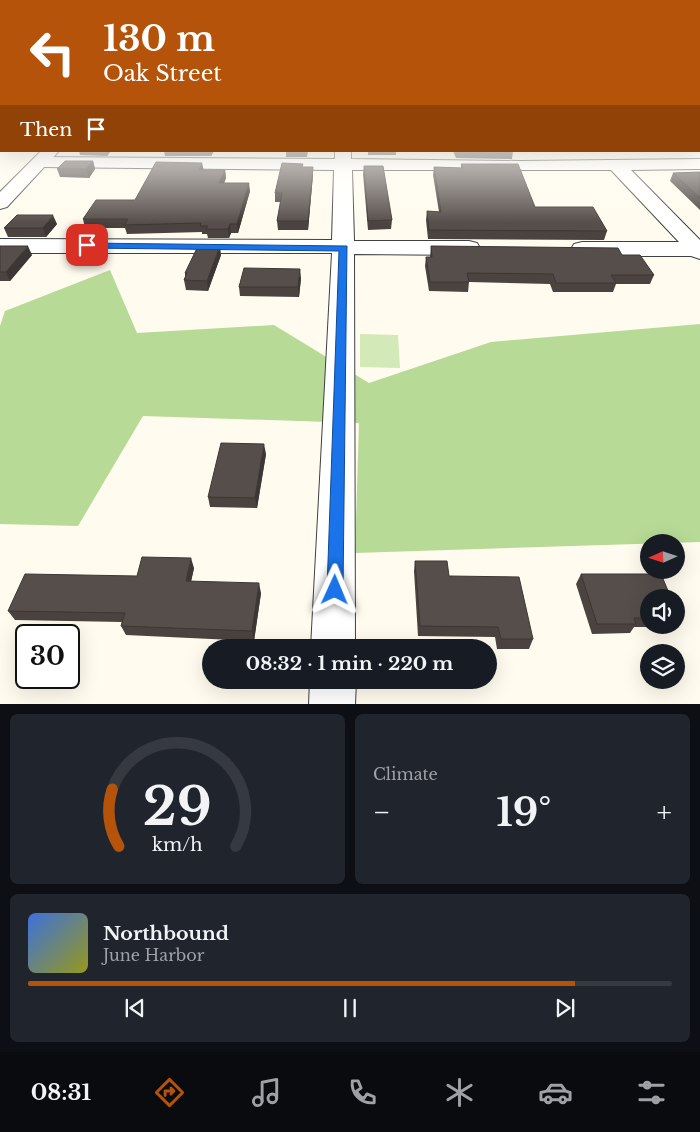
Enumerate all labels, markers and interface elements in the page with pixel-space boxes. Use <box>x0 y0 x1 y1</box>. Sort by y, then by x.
text: 130 m <box>103 17 215 60</box>
icon: left <box>20 20 85 85</box>
text: Oak Street <box>103 60 222 87</box>
icon: arrive <box>82 115 110 143</box>
text: Then <box>20 118 72 141</box>
pin <box>66 224 108 266</box>
icon: arrive <box>73 231 101 259</box>
north arrow <box>640 534 685 579</box>
map controls <box>640 534 685 689</box>
position arrow <box>308 563 360 615</box>
button: sound <box>640 589 685 634</box>
speed limit sign: 30 <box>15 624 80 689</box>
button: layers <box>640 644 685 689</box>
text: 08:32 · 1 min · 220 m <box>246 652 453 675</box>
text: Climate <box>373 764 438 784</box>
text: 29 <box>143 775 212 839</box>
text: 19° <box>496 789 551 836</box>
text: − <box>373 795 391 830</box>
text: + <box>657 795 672 830</box>
text: km/h <box>152 834 203 856</box>
text: Northbound <box>103 922 229 945</box>
text: June Harbor <box>103 945 204 965</box>
icon: previous <box>121 994 149 1022</box>
icon: pause <box>336 994 364 1022</box>
icon: next <box>551 994 579 1022</box>
icon: directions <box>152 1075 187 1110</box>
icon: music <box>249 1075 284 1110</box>
icon: phone <box>345 1075 380 1110</box>
icon: climate <box>442 1075 477 1110</box>
icon: car <box>538 1075 573 1110</box>
icon: filters <box>634 1075 669 1110</box>
text: 08:31 <box>31 1079 91 1106</box>

